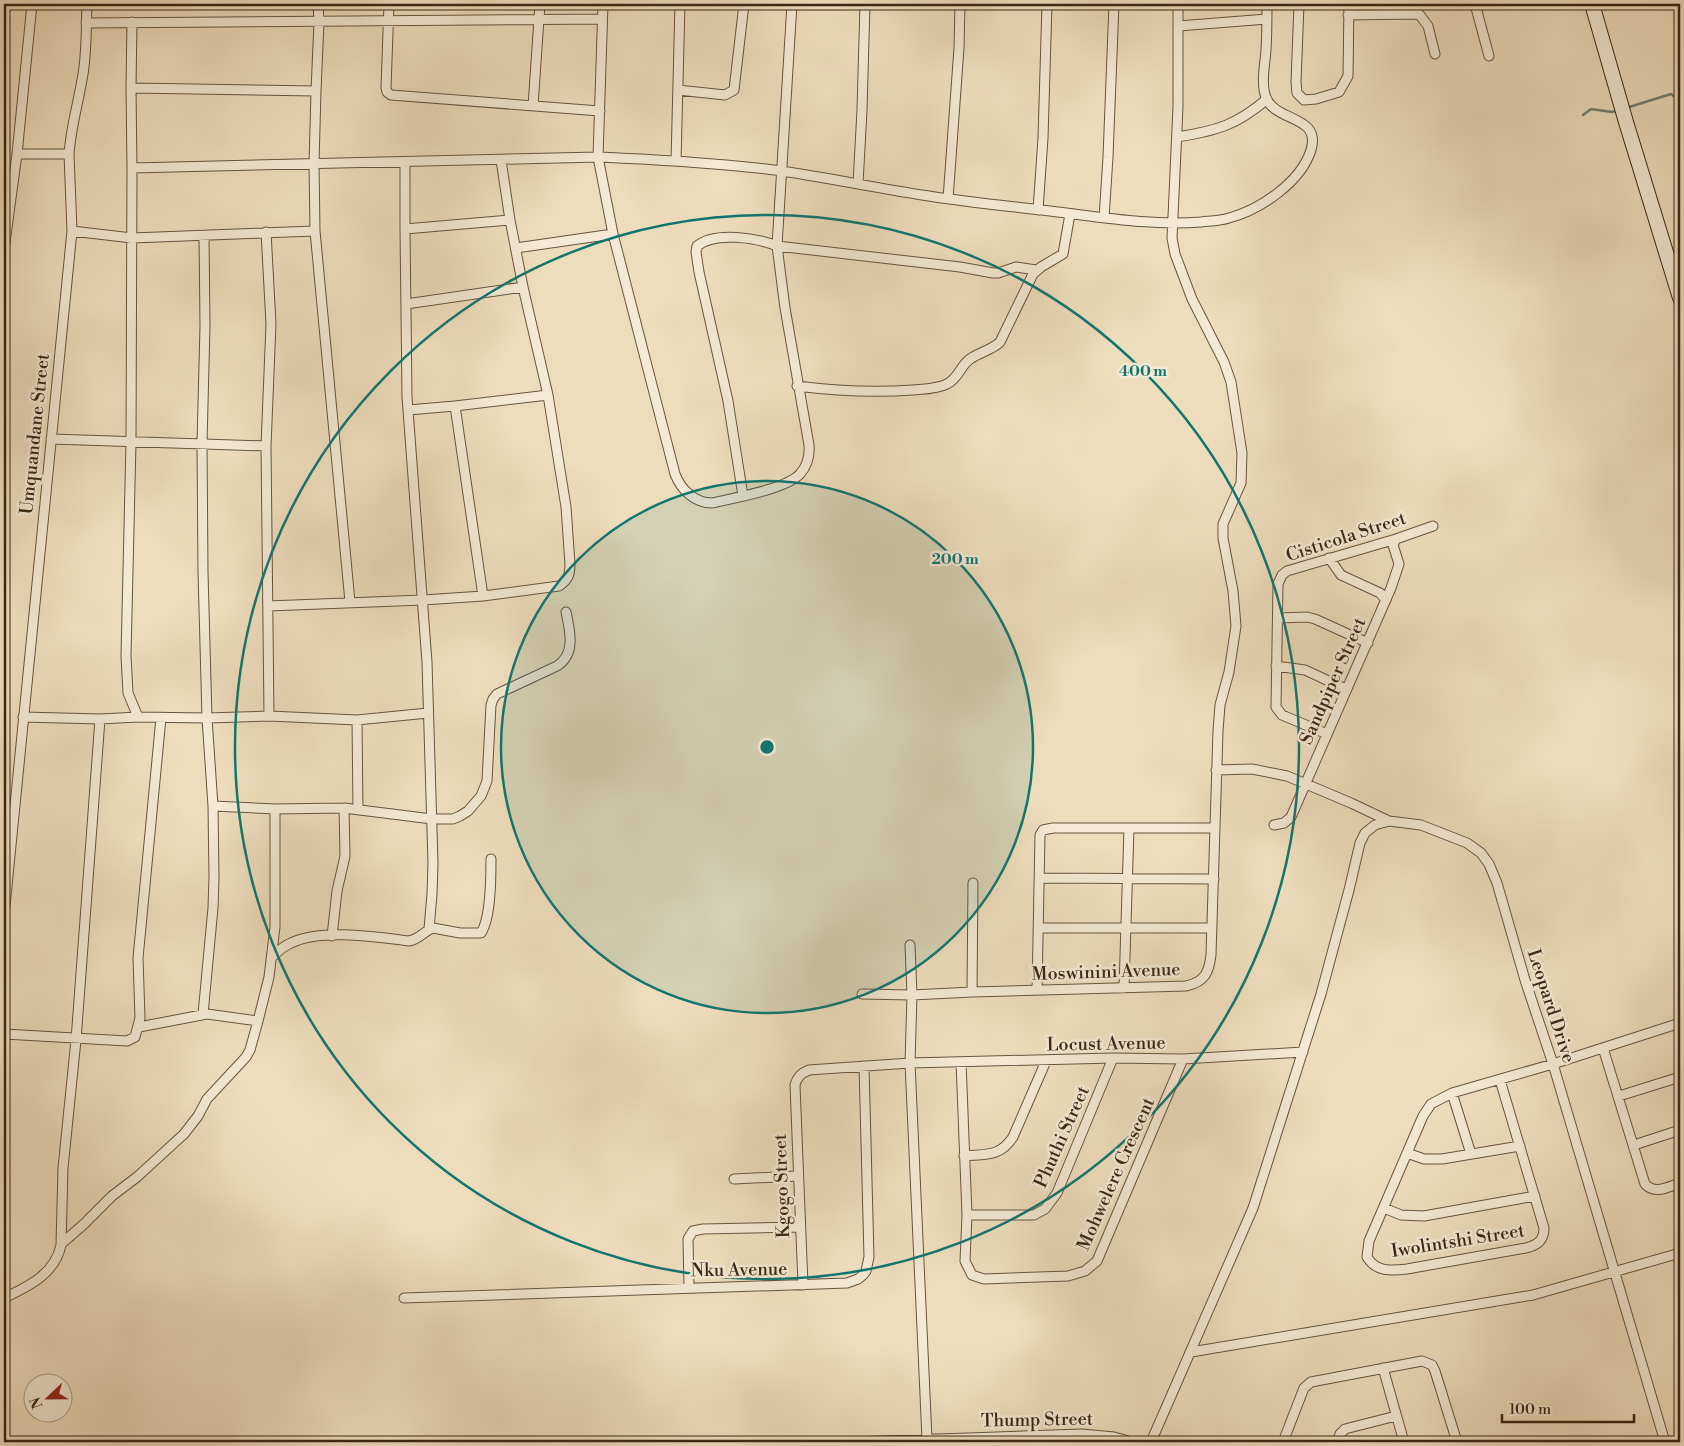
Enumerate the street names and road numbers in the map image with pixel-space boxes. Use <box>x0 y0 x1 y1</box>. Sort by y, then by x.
street label: Umquandane Street <box>15 352 55 516</box>
street label: Cisticola Street <box>1283 507 1410 567</box>
street label: Sandpiper Street <box>1295 613 1372 748</box>
street label: Leopard Drive <box>1522 946 1580 1066</box>
street label: Moswinini Avenue <box>1031 958 1181 986</box>
street label: Locust Avenue <box>1046 1031 1166 1057</box>
street label: Phuthi Street <box>1029 1082 1095 1192</box>
street label: Mohwelere Crescent <box>1072 1093 1160 1254</box>
street label: Kgogo Street <box>769 1133 795 1239</box>
street label: Iwolintshi Street <box>1390 1219 1527 1263</box>
street label: Nku Avenue <box>690 1258 788 1282</box>
street label: Thump Street <box>981 1408 1094 1432</box>

